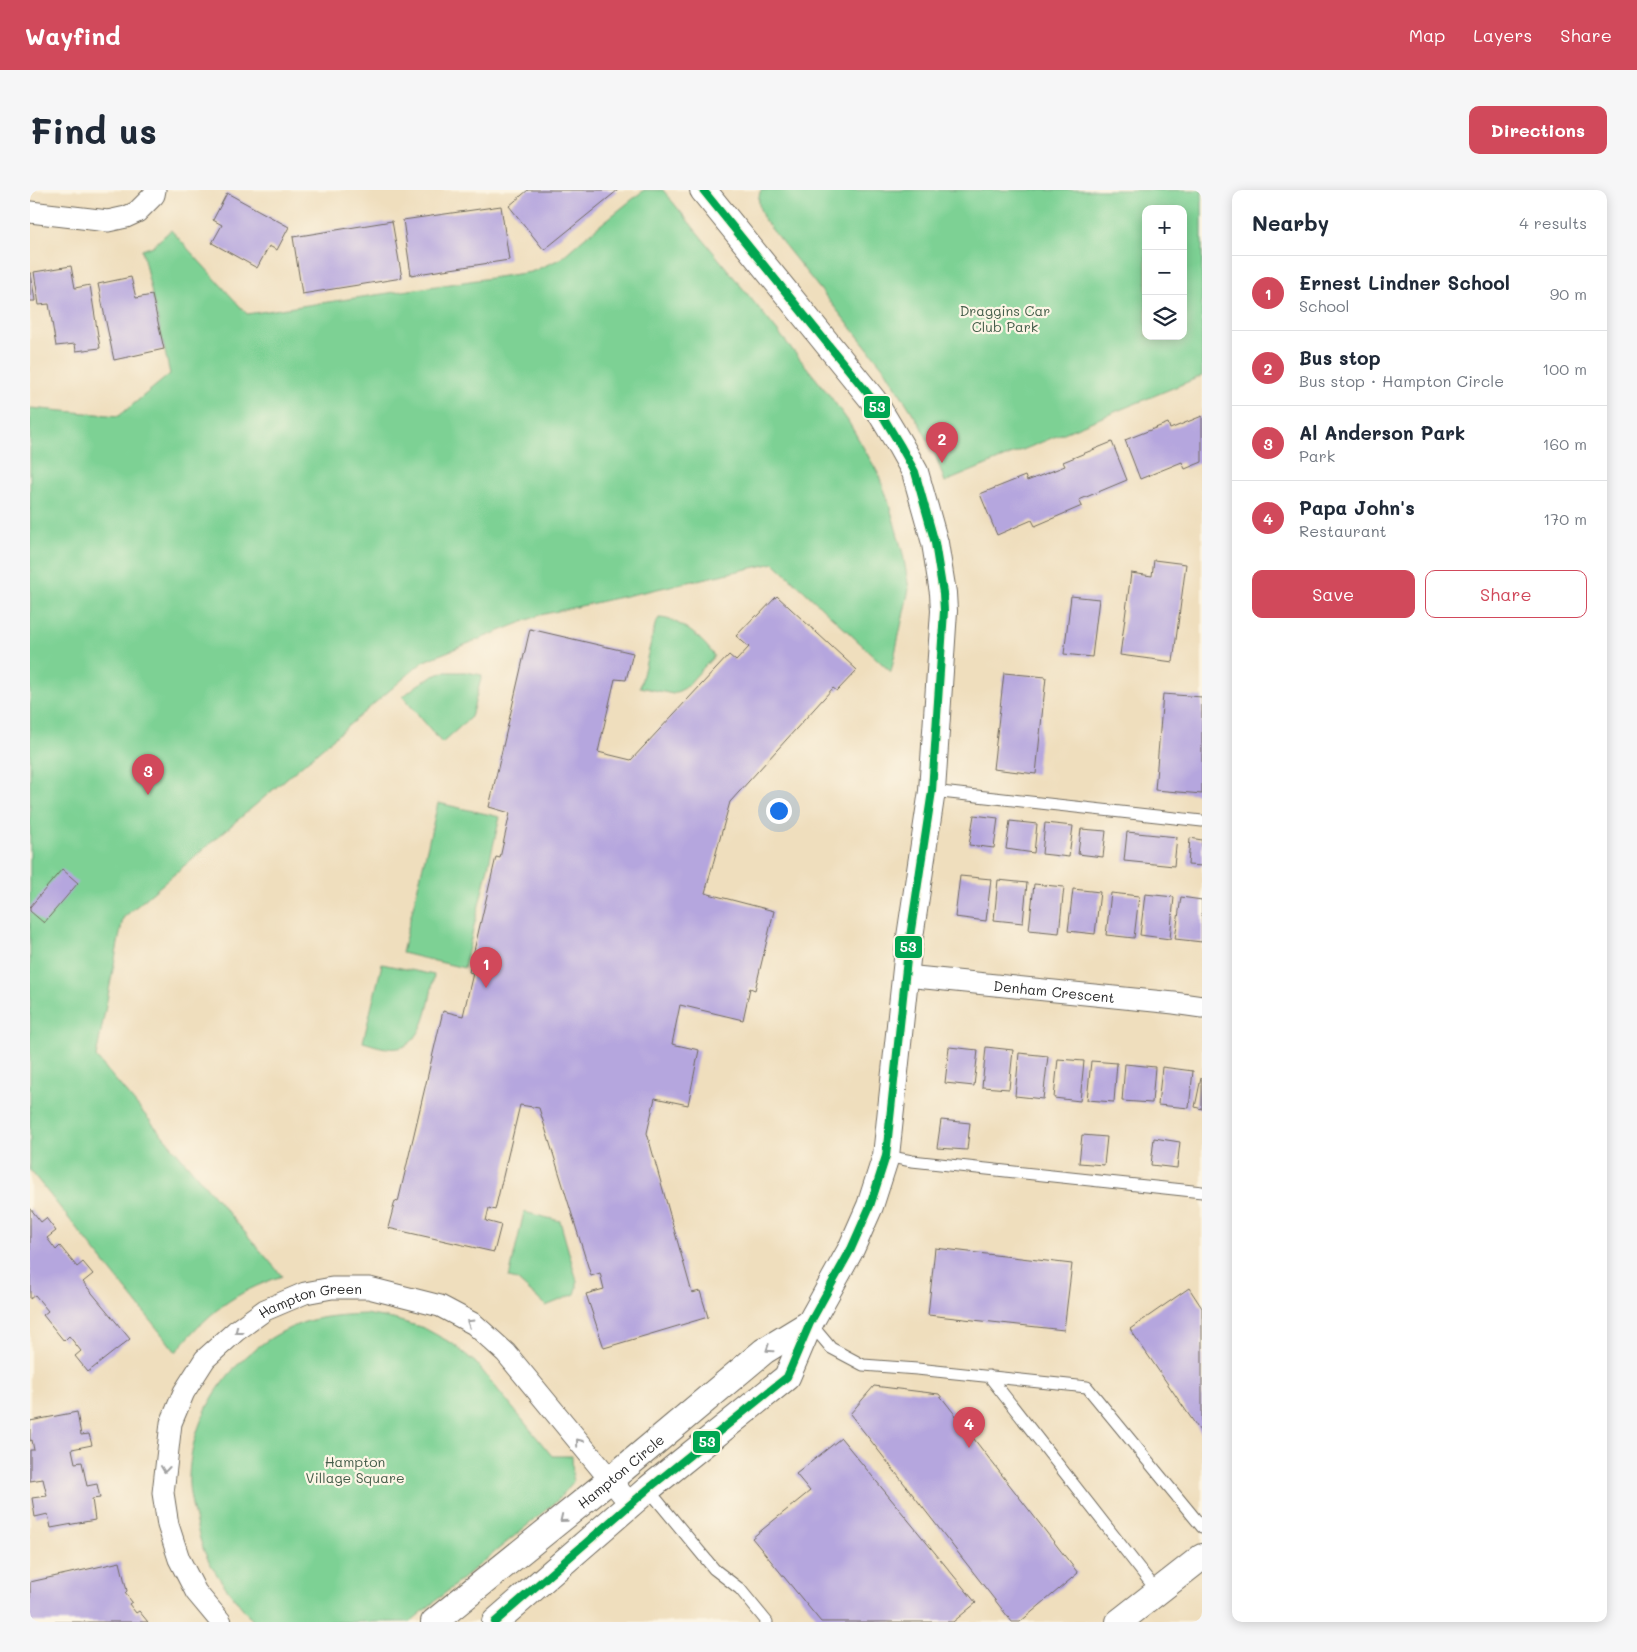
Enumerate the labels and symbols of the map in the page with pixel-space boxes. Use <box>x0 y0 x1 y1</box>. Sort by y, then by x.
park label: Draggins Car Club Park <box>960 301 1050 336</box>
line badge: 53 <box>863 395 891 419</box>
text: 53 <box>869 397 885 416</box>
pin: 2 <box>926 422 958 463</box>
pin: 3 <box>132 754 164 795</box>
your location <box>766 798 792 824</box>
line badge: 53 <box>894 935 923 959</box>
text: 53 <box>900 937 916 956</box>
pin: 1 <box>470 947 502 988</box>
street label: Denham Crescent <box>993 975 1116 1006</box>
street label: Hampton Green <box>254 1279 362 1322</box>
one-way arrow <box>467 1319 476 1329</box>
one-way arrow <box>235 1325 244 1333</box>
one-way arrow <box>765 1342 774 1352</box>
pin: 4 <box>953 1407 985 1448</box>
street label: Hampton Circle <box>573 1429 668 1512</box>
line badge: 53 <box>692 1430 721 1454</box>
text: 53 <box>699 1432 715 1451</box>
one-way arrow <box>577 1439 585 1448</box>
park label: Hampton Village Square <box>305 1452 405 1487</box>
one-way arrow <box>160 1466 171 1474</box>
one-way arrow <box>559 1513 568 1522</box>

